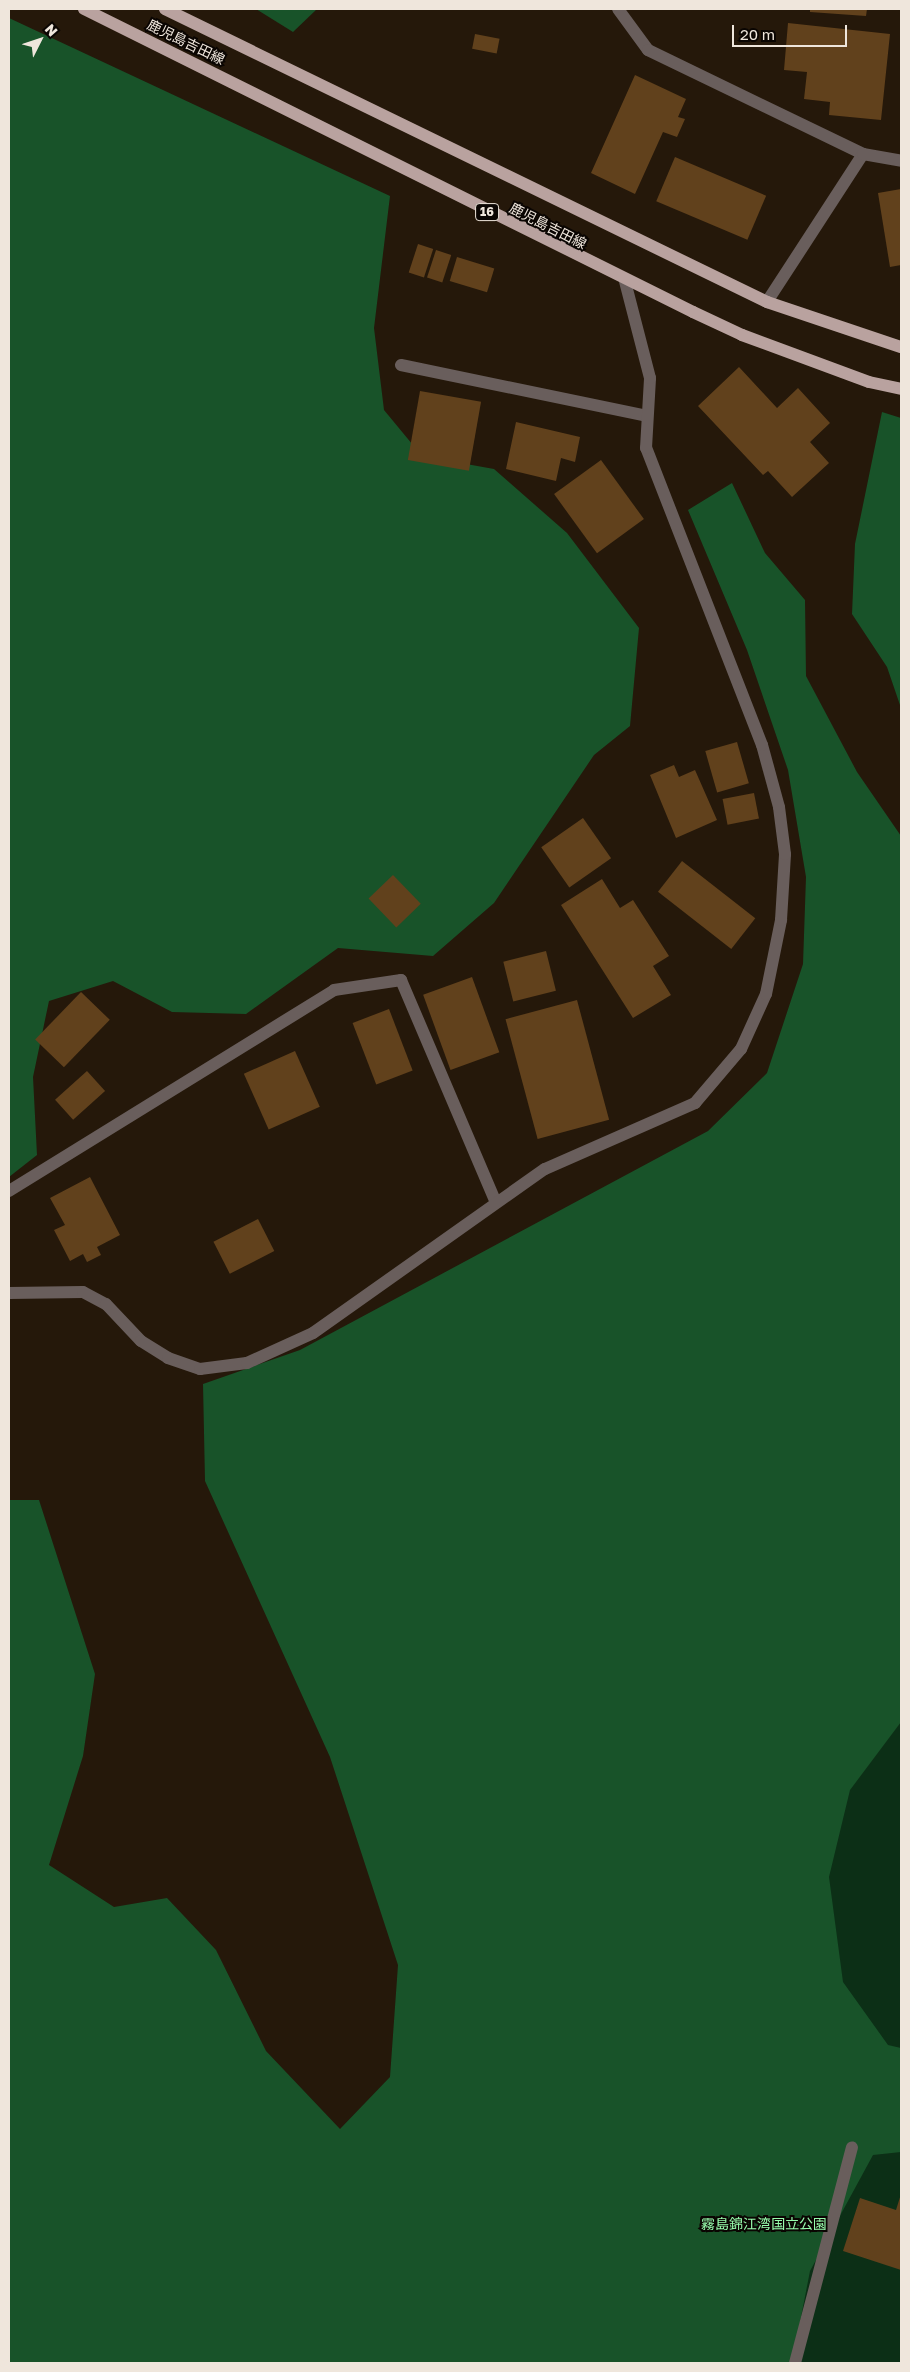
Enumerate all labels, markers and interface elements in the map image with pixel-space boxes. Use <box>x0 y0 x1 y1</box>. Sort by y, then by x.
north arrow <box>15 15 65 65</box>
scale bar <box>735 15 850 47</box>
street label: 鹿児島吉田線 <box>145 16 227 68</box>
text: N <box>42 20 62 39</box>
text: 20 m <box>740 25 775 43</box>
street label: 鹿児島吉田線 <box>507 199 589 253</box>
road number: 16 <box>474 202 500 222</box>
park label: 霧島錦江湾国立公園 <box>701 2216 827 2232</box>

